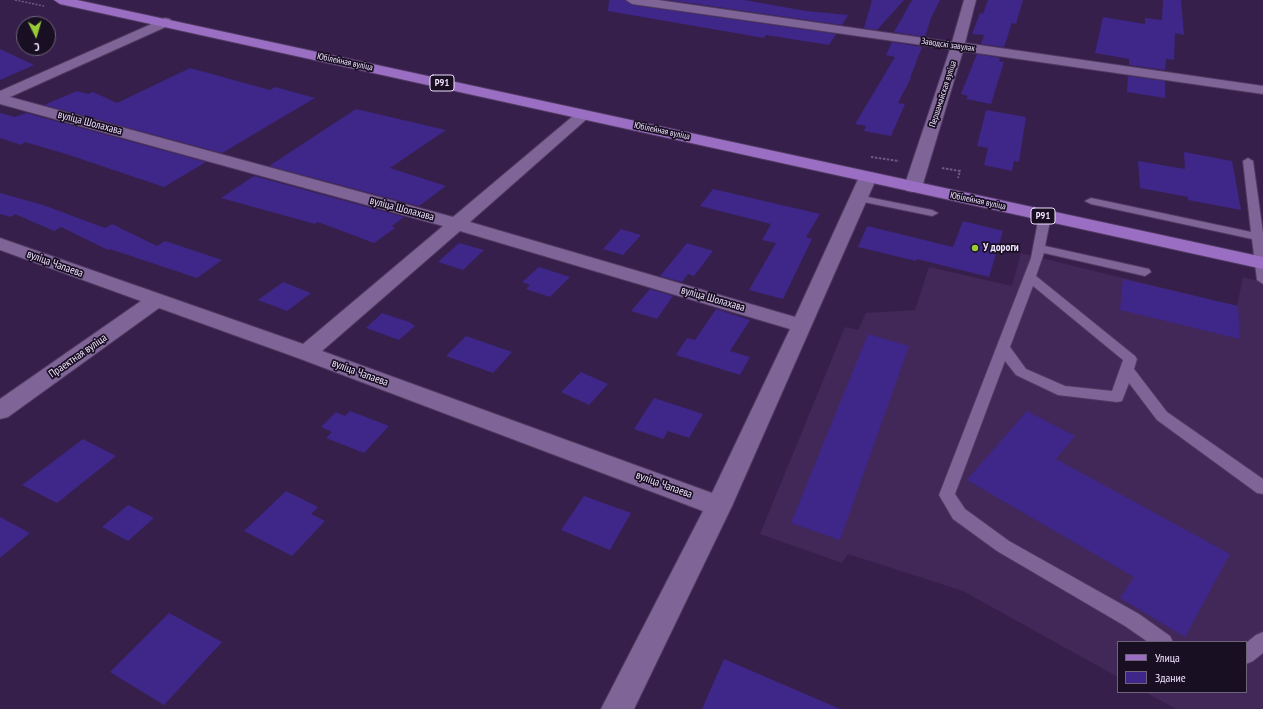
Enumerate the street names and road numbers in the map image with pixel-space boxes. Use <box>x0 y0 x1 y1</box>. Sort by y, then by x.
street label: Заводскі завулак <box>921 36 975 54</box>
street label: Юбілейная вуліца <box>316 51 374 73</box>
street label: Першамайская вуліца <box>927 59 959 129</box>
road number: Р91 <box>430 75 454 91</box>
street label: вуліца Шолахава <box>56 108 124 138</box>
street label: Юбілейная вуліца <box>633 120 691 142</box>
street label: Юбілейная вуліца <box>949 190 1007 212</box>
street label: вуліца Шолахава <box>368 194 436 224</box>
road number: Р91 <box>1031 208 1055 224</box>
street label: вуліца Чапаева <box>25 248 85 280</box>
street label: вуліца Шолахава <box>679 284 747 314</box>
street label: Праектная вуліца <box>47 331 109 381</box>
street label: вуліца Чапаева <box>330 357 390 389</box>
street label: вуліца Чапаева <box>634 469 694 501</box>

